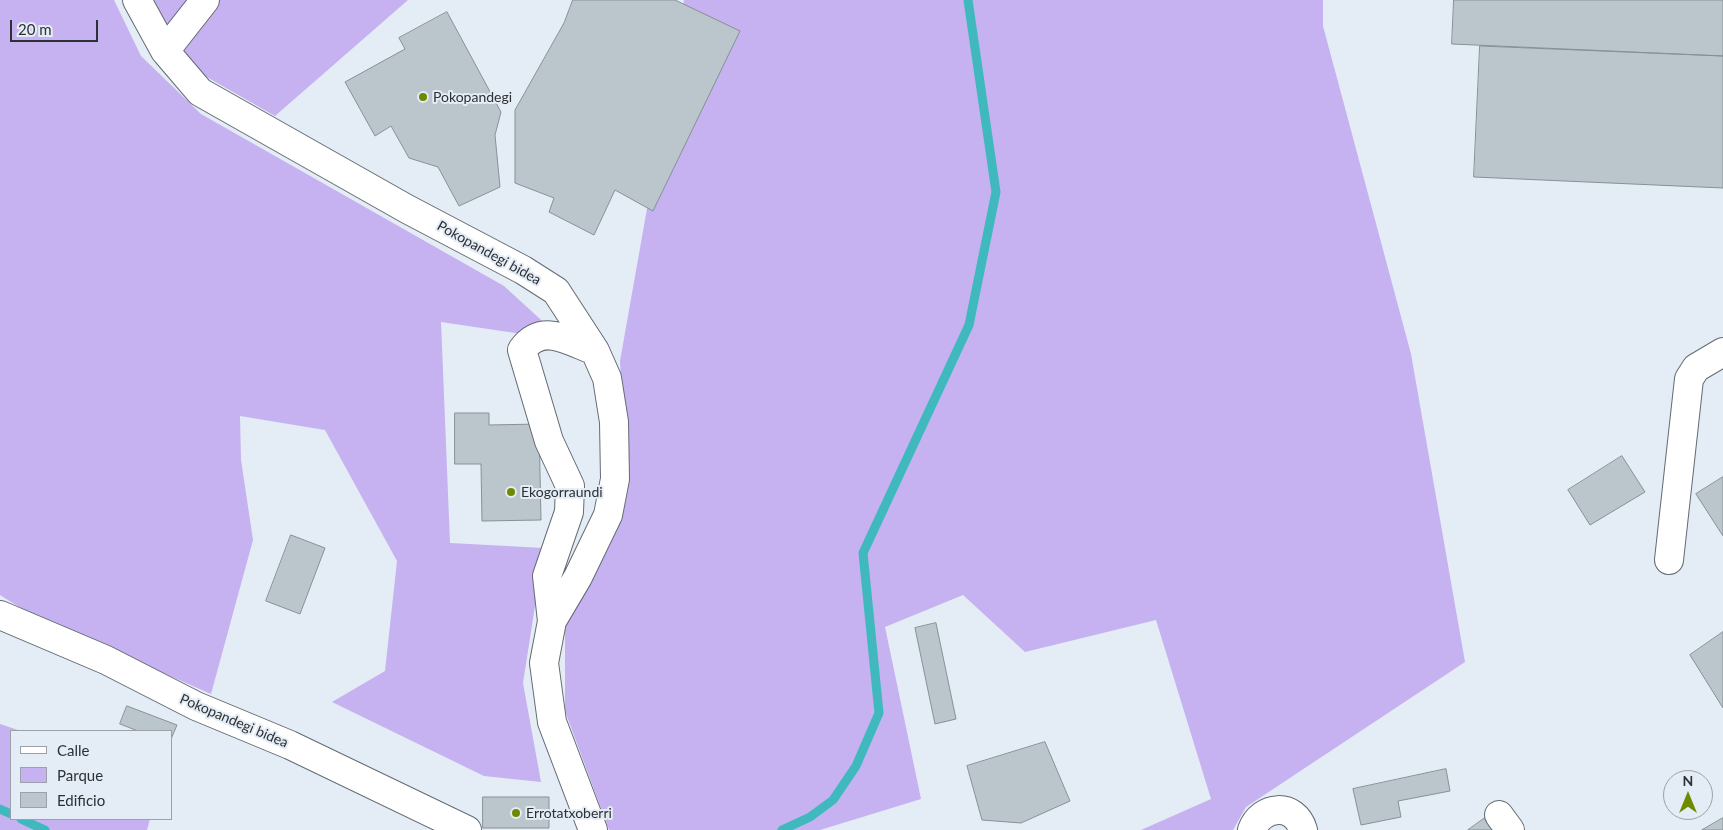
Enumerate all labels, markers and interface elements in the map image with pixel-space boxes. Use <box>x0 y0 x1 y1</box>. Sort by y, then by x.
scale bar <box>12 10 100 42</box>
text: 20 m <box>18 20 52 38</box>
place label: Pokopandegi <box>433 89 512 105</box>
marker: Pokopandegi <box>417 91 429 103</box>
street label: Pokopandegi bidea <box>434 218 544 288</box>
place label: Ekogorraundi <box>521 484 603 500</box>
marker: Ekogorraundi <box>505 486 517 498</box>
street label: Pokopandegi bidea <box>177 691 291 751</box>
legend <box>10 730 172 820</box>
text: Calle <box>57 741 89 759</box>
text: Parque <box>57 766 103 784</box>
north arrow <box>1663 770 1713 820</box>
text: N <box>1683 772 1693 789</box>
text: Edificio <box>57 791 105 809</box>
place label: Errotatxoberri <box>526 805 612 821</box>
marker: Errotatxoberri <box>510 807 522 819</box>

